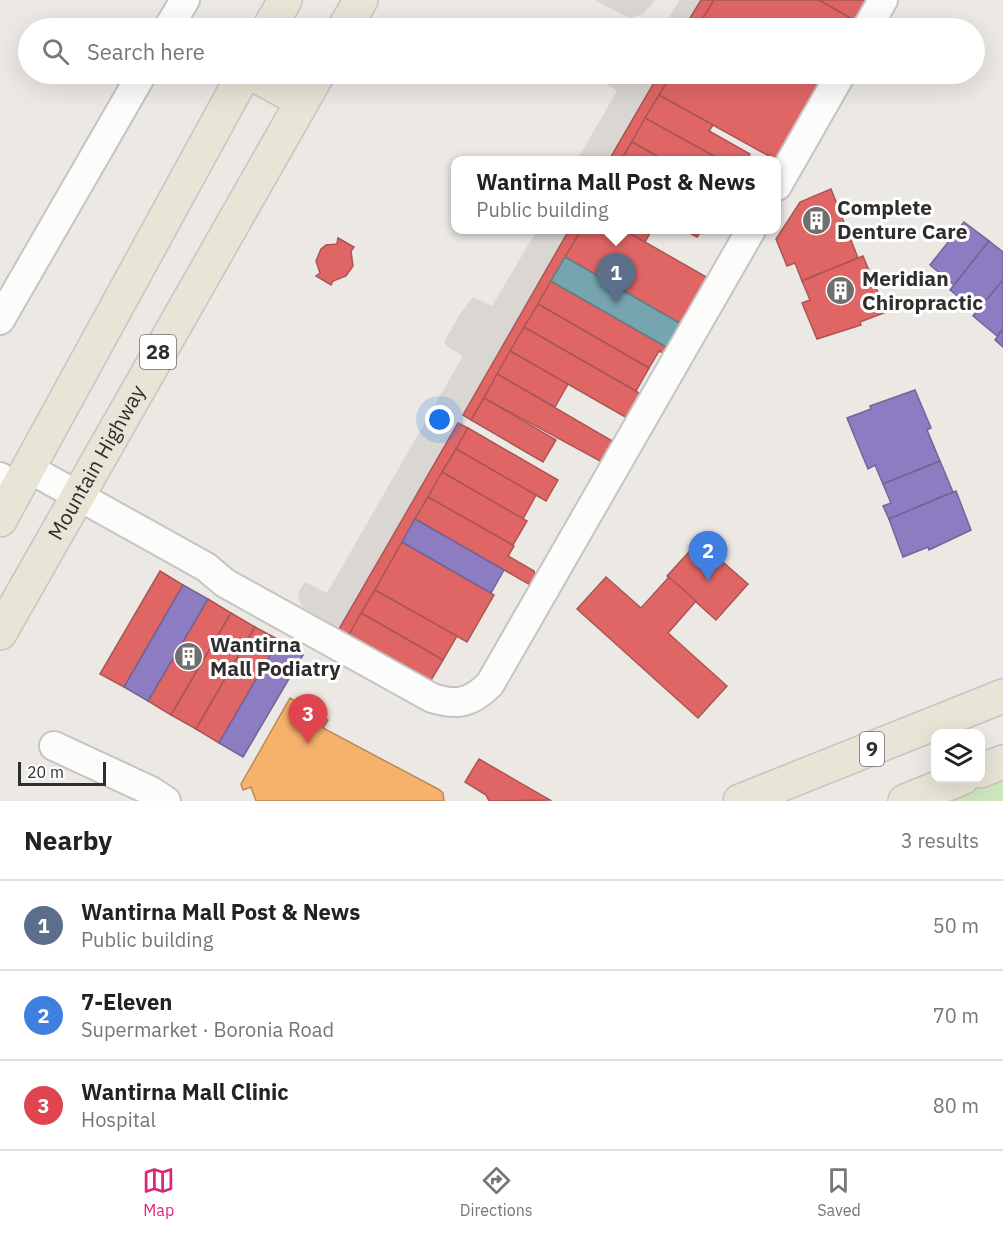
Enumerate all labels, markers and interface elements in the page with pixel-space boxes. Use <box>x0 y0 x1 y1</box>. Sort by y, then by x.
search box <box>18 18 985 84</box>
icon: search <box>39 35 72 68</box>
text: Search here <box>87 37 205 66</box>
popup <box>451 156 781 234</box>
text: Wantirna Mall Post & News <box>476 167 756 196</box>
place label: Complete Denture Care <box>837 193 968 245</box>
text: Public building <box>476 196 609 223</box>
building icon: Complete Denture Care <box>800 204 832 236</box>
pin: 1 <box>596 254 636 303</box>
place label: Meridian Chiropractic <box>862 264 983 316</box>
building icon: Meridian Chiropractic <box>825 275 857 307</box>
road number: 28 <box>140 335 176 369</box>
street label: Mountain Highway <box>41 379 151 545</box>
your location <box>425 405 454 434</box>
pin: 2 <box>688 532 728 581</box>
place label: Wantirna Mall Podiatry <box>210 630 341 682</box>
building icon: Wantirna Mall Podiatry <box>173 641 205 673</box>
pin: 3 <box>288 694 328 744</box>
map controls <box>931 729 985 783</box>
button: layers <box>931 729 985 783</box>
road number: 9 <box>860 732 884 766</box>
scale bar <box>18 759 106 786</box>
text: 20 m <box>27 762 64 782</box>
text: Nearby <box>24 823 112 857</box>
text: 3 results <box>901 827 979 854</box>
text: Wantirna Mall Post & News <box>81 897 360 926</box>
text: 1 <box>38 912 50 939</box>
text: 50 m <box>933 912 979 939</box>
text: Public building <box>81 926 213 953</box>
text: 7-Eleven <box>81 987 172 1016</box>
text: 2 <box>38 1002 50 1029</box>
text: 70 m <box>933 1002 979 1029</box>
text: Supermarket · Boronia Road <box>81 1016 334 1043</box>
text: Wantirna Mall Clinic <box>81 1077 289 1106</box>
text: 3 <box>38 1092 50 1119</box>
text: 80 m <box>933 1092 979 1119</box>
text: Hospital <box>81 1106 156 1133</box>
tab: Map <box>142 1164 175 1220</box>
tab: Directions <box>460 1164 533 1220</box>
tab: Saved <box>817 1164 861 1220</box>

